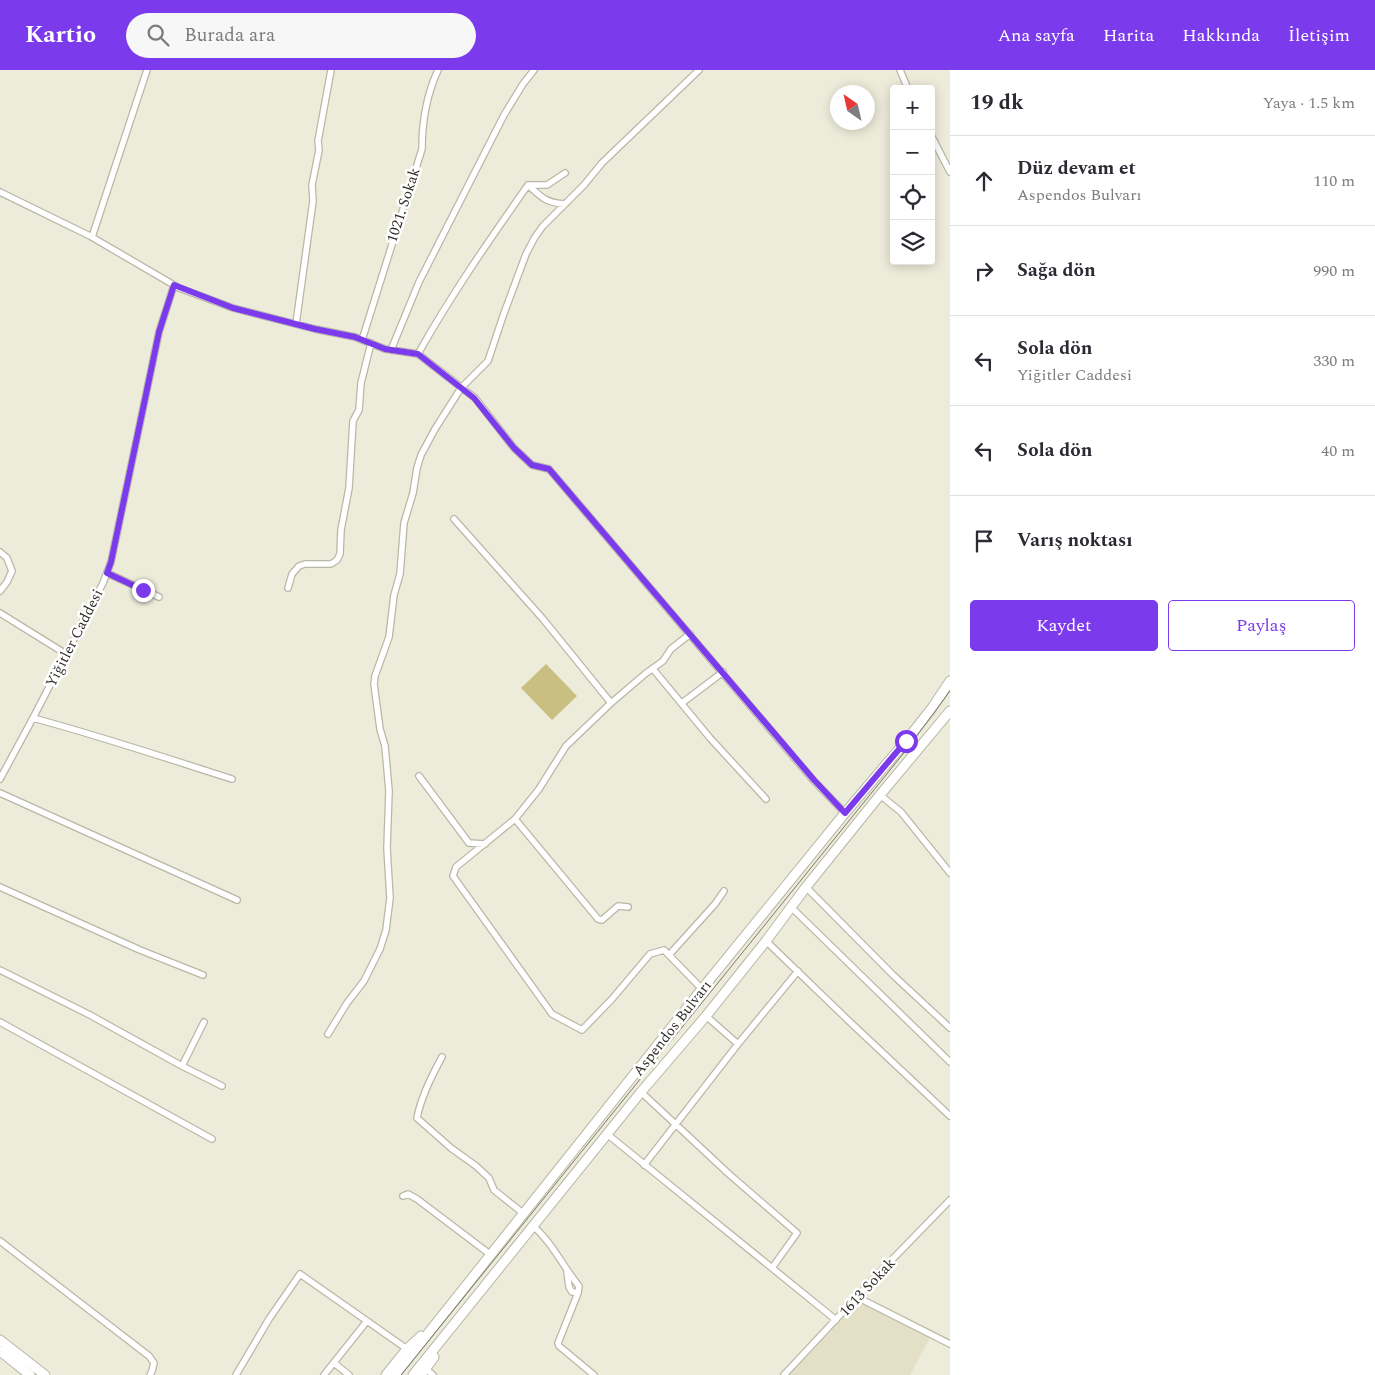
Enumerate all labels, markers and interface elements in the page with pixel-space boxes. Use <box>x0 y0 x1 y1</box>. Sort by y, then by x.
search box <box>126 13 476 58</box>
text: Kartio <box>25 17 96 53</box>
icon: search <box>144 21 172 49</box>
text: Burada ara <box>184 21 275 50</box>
text: Ana sayfa <box>998 22 1075 49</box>
text: Harita <box>1103 22 1154 49</box>
text: Hakkında <box>1182 22 1260 49</box>
text: İletişim <box>1288 22 1350 49</box>
north arrow <box>830 85 875 130</box>
map controls <box>890 85 935 265</box>
button: + <box>890 85 935 130</box>
text: 19 dk <box>970 87 1024 119</box>
text: Yaya · 1.5 km <box>1263 91 1355 115</box>
button: − <box>890 130 935 175</box>
text: Düz devam et <box>1017 154 1136 183</box>
street label: 1021. Sokak <box>381 165 426 246</box>
icon: ahead <box>970 167 998 195</box>
text: 110 m <box>1313 169 1355 193</box>
button: locate <box>890 175 935 220</box>
text: Aspendos Bulvarı <box>1017 183 1142 207</box>
button: layers <box>890 220 935 265</box>
text: Sağa dön <box>1017 256 1096 285</box>
icon: right <box>970 257 998 285</box>
text: 990 m <box>1313 259 1355 283</box>
text: Sola dön <box>1017 334 1092 363</box>
icon: left <box>970 347 998 375</box>
text: 330 m <box>1313 349 1355 373</box>
text: Yiğitler Caddesi <box>1017 363 1132 387</box>
text: Sola dön <box>1017 436 1092 465</box>
icon: left <box>970 437 998 465</box>
text: 40 m <box>1321 439 1355 463</box>
text: Varış noktası <box>1017 526 1133 555</box>
icon: arrive <box>970 527 998 555</box>
route end <box>132 579 155 602</box>
street label: Yiğitler Caddesi <box>40 585 109 691</box>
button: Kaydet <box>970 600 1158 651</box>
button: Paylaş <box>1168 600 1355 651</box>
route start <box>895 730 918 753</box>
street label: Aspendos Bulvarı <box>627 975 717 1081</box>
street label: 1613 Sokak <box>834 1252 901 1322</box>

